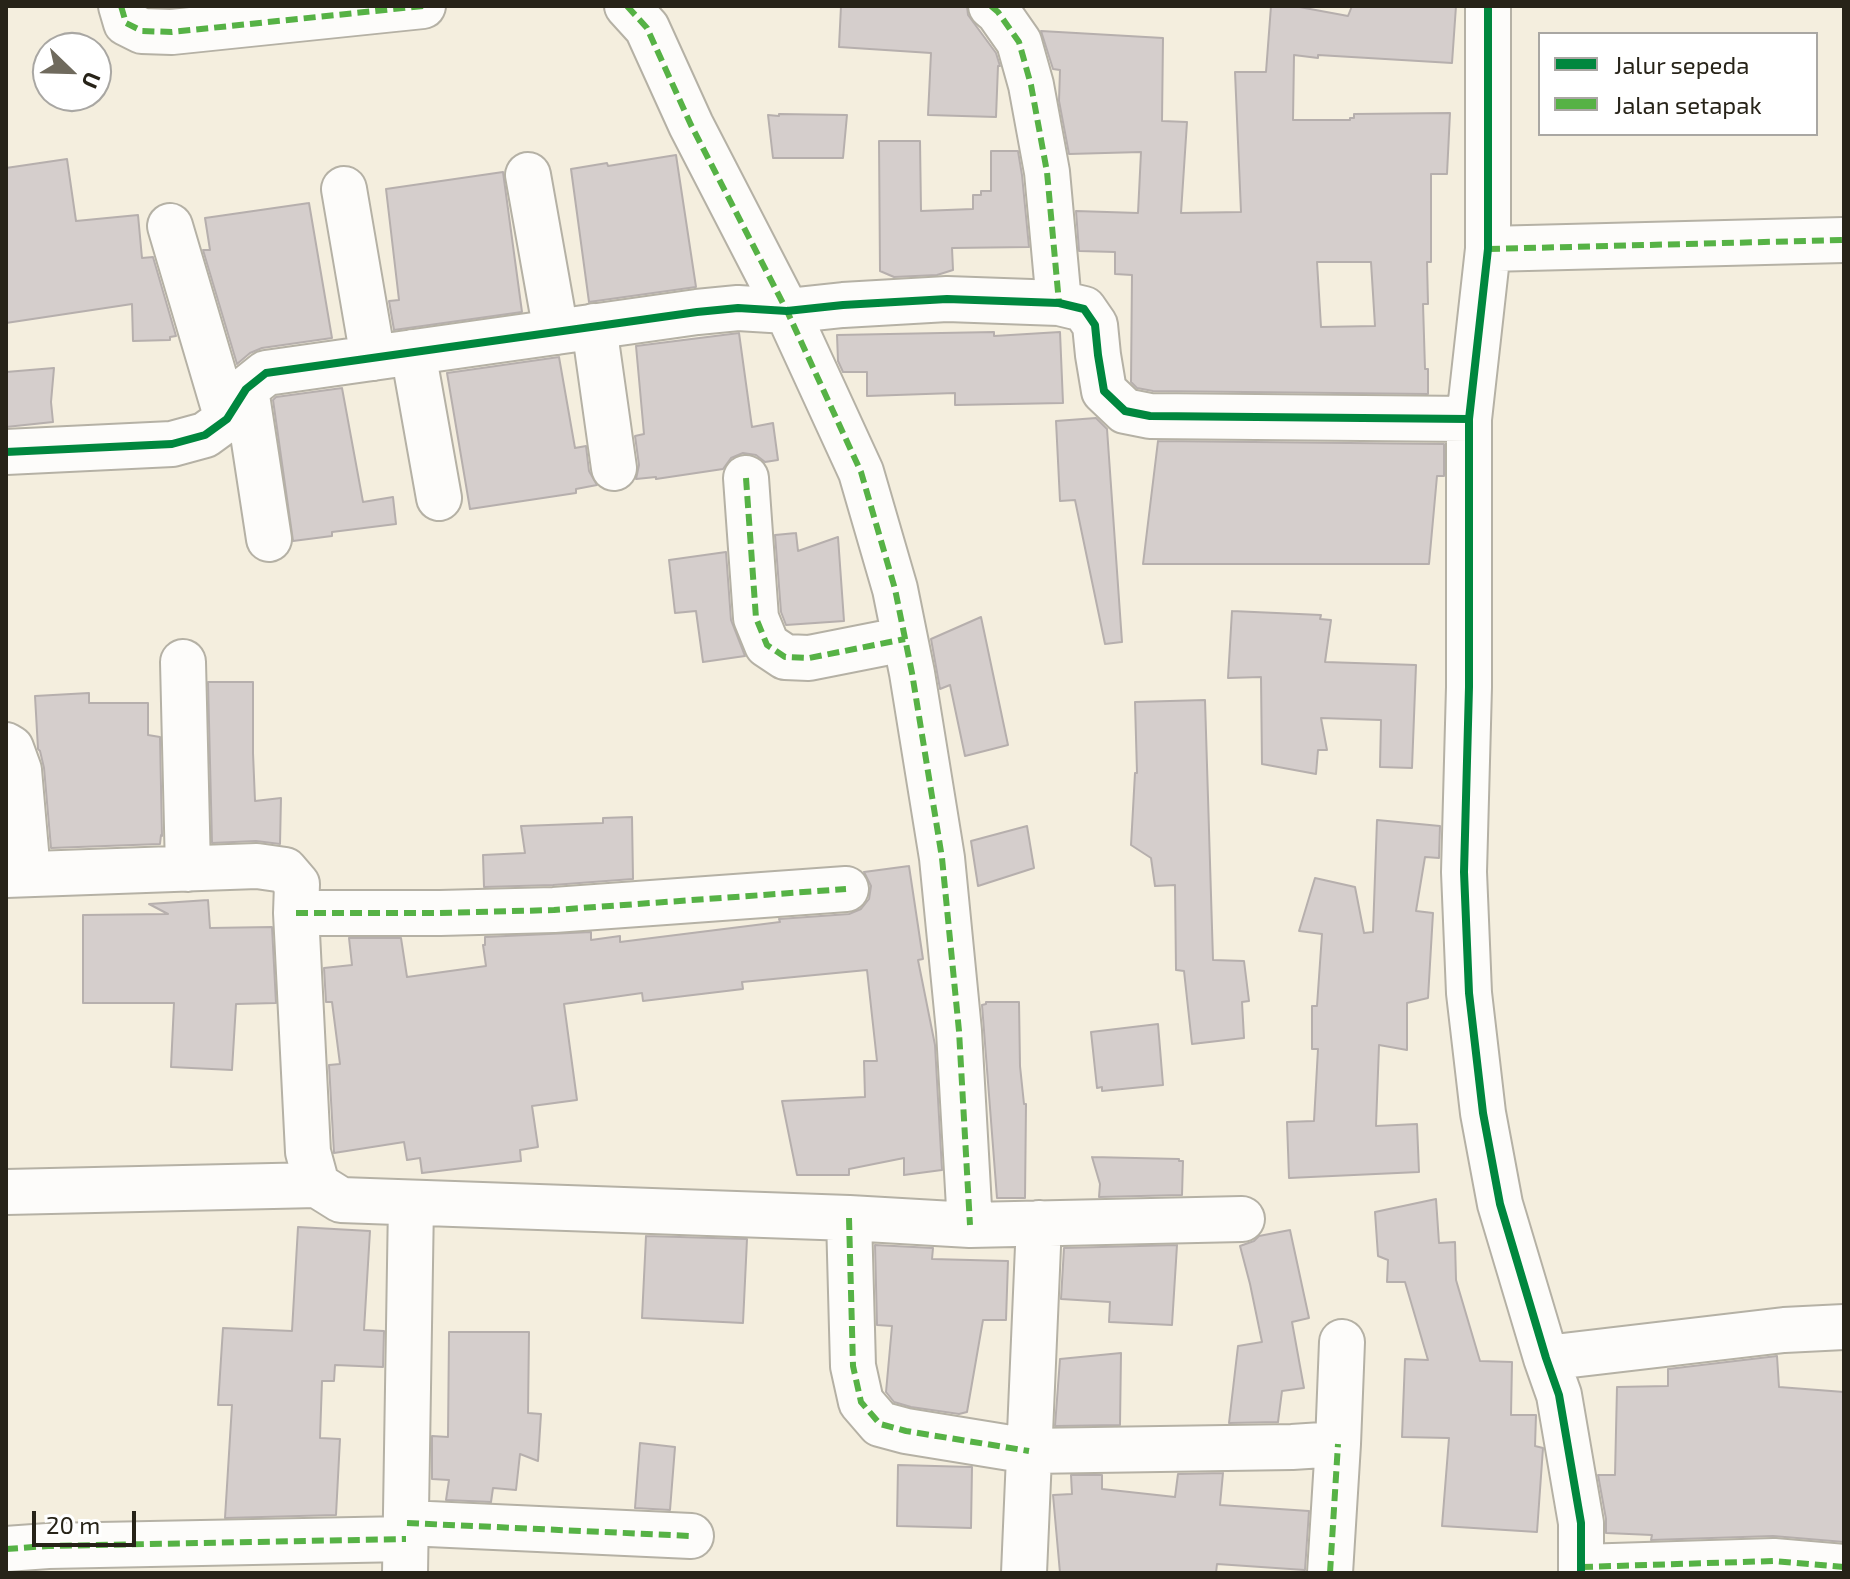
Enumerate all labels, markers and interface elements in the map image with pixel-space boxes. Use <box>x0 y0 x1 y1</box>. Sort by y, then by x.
north arrow <box>32 32 112 112</box>
legend <box>1538 32 1818 136</box>
text: Jalur sepeda <box>1614 50 1749 79</box>
text: U <box>77 69 107 93</box>
text: Jalan setapak <box>1614 90 1762 119</box>
scale bar <box>36 1495 140 1545</box>
text: 20 m <box>46 1510 100 1539</box>

